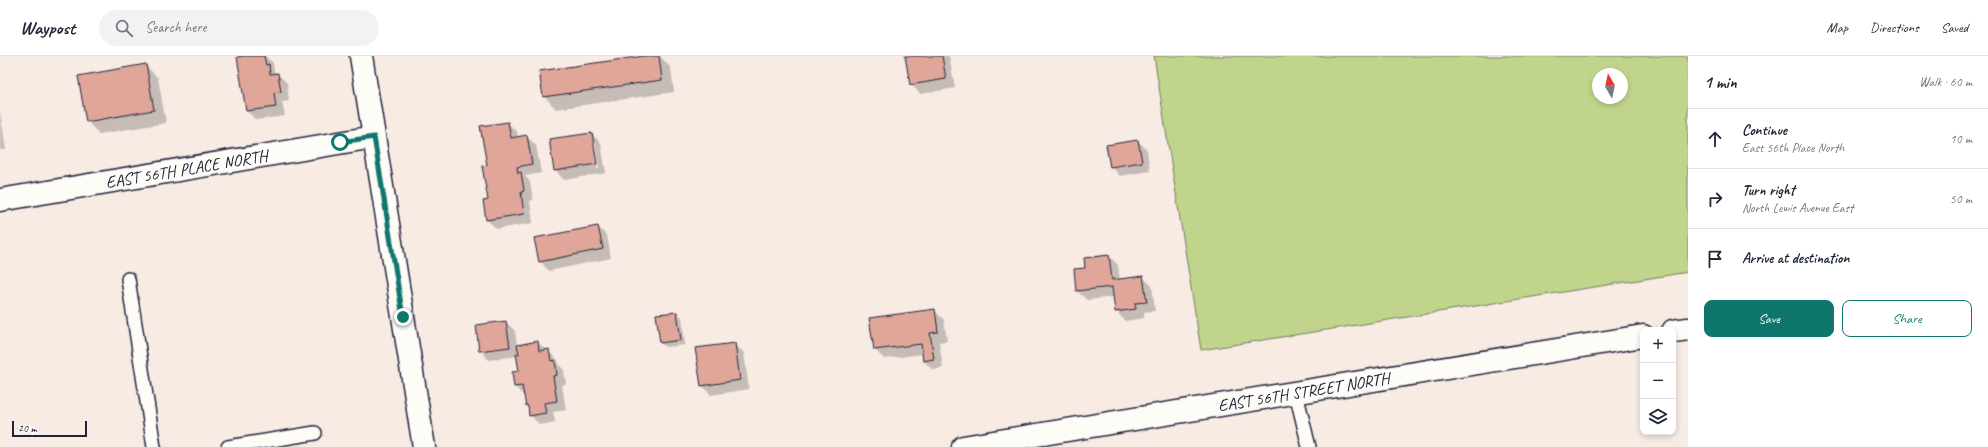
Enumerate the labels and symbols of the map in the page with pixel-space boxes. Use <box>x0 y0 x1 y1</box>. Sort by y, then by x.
north arrow <box>1592 68 1628 104</box>
route start <box>331 133 349 151</box>
street label: EAST 56TH PLACE NORTH <box>104 145 272 193</box>
route end <box>394 308 412 326</box>
street label: EAST 56TH STREET NORTH <box>1216 367 1394 416</box>
scale bar <box>12 419 87 438</box>

